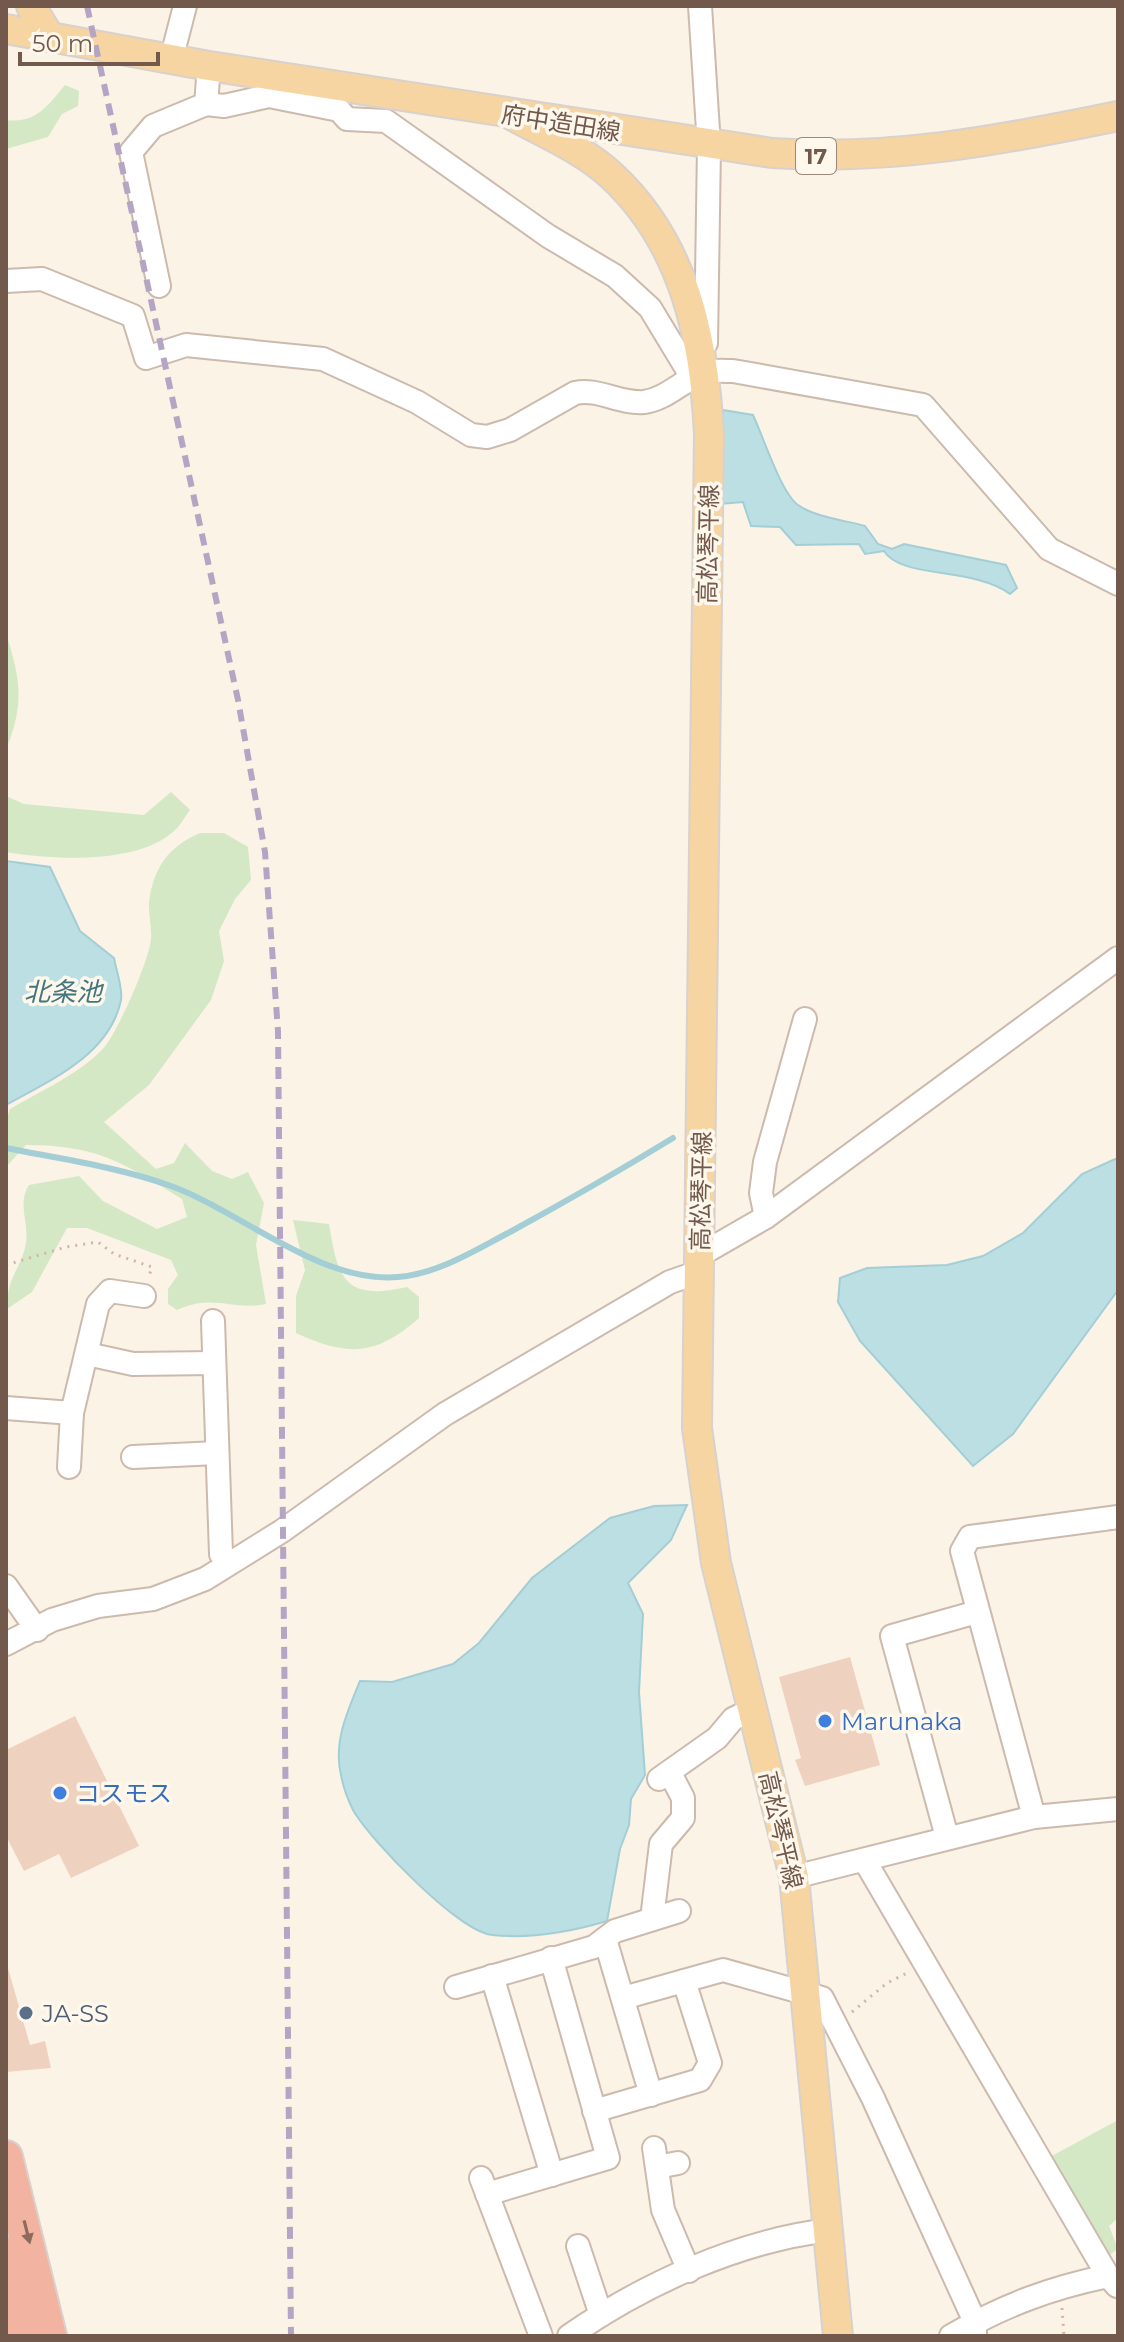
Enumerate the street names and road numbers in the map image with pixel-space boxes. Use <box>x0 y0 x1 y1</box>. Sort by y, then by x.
street label: 府中造田線 <box>499 99 623 147</box>
road number: 17 <box>796 138 836 174</box>
street label: 高松琴平線 <box>692 484 724 604</box>
street label: 高松琴平線 <box>685 1131 717 1251</box>
street label: 高松琴平線 <box>753 1768 809 1892</box>

